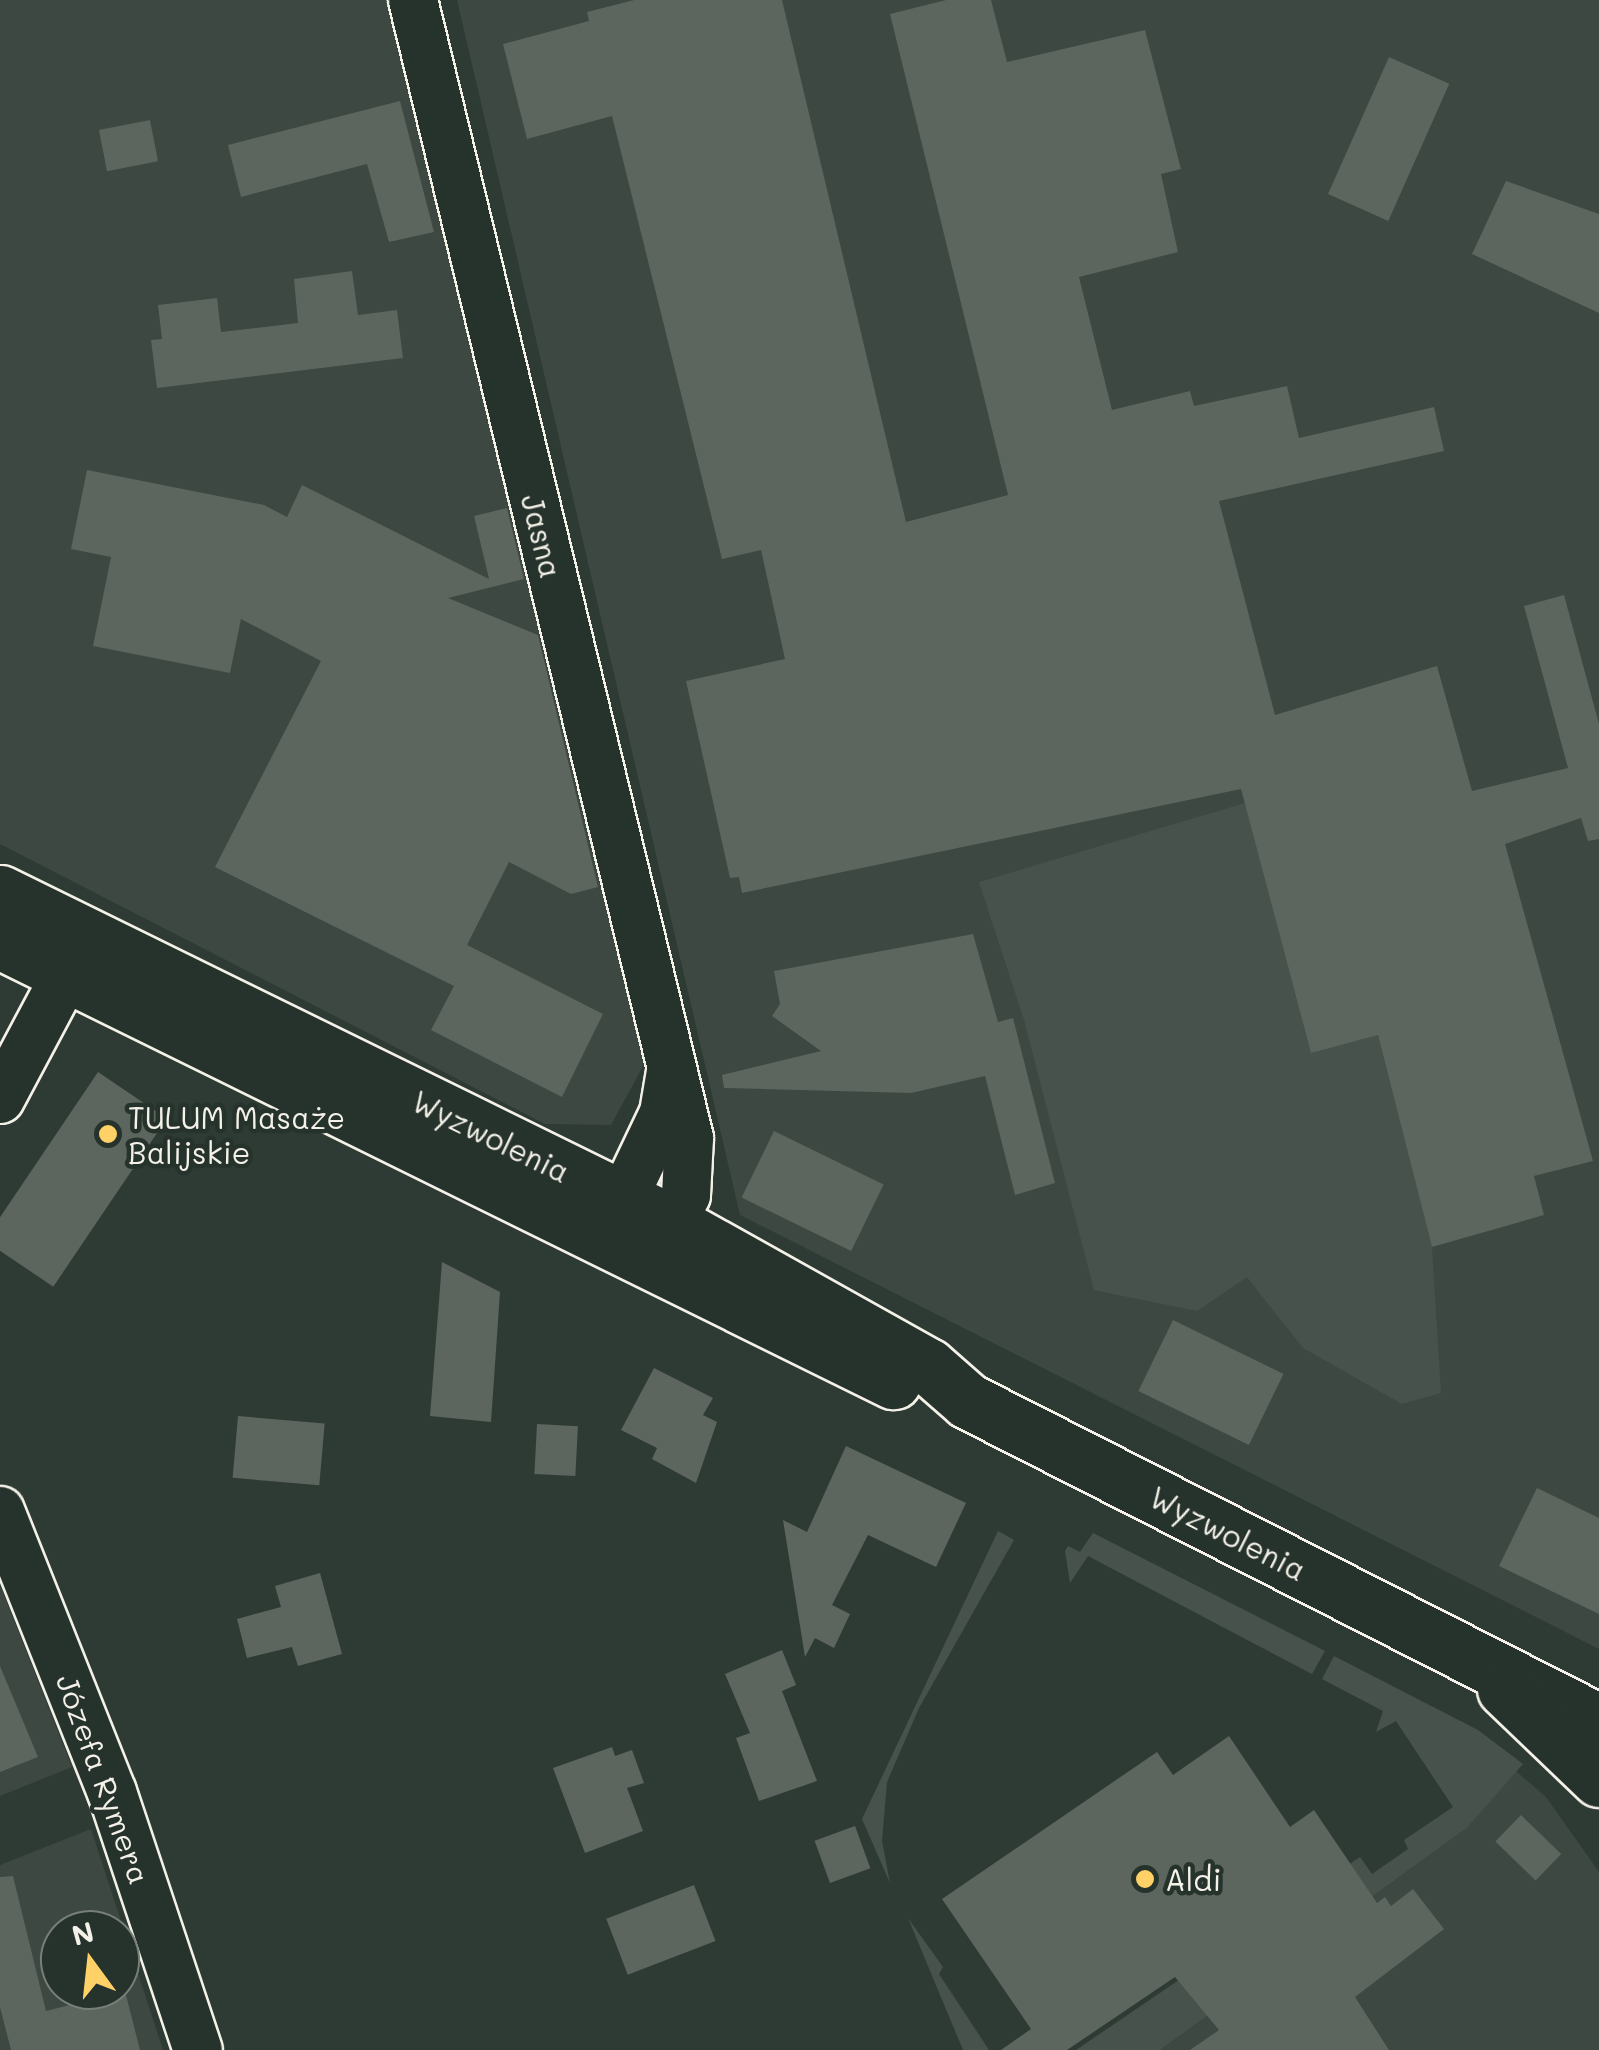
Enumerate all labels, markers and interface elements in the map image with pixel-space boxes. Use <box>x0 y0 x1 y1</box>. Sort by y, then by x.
street label: Jasna <box>514 490 570 582</box>
street label: Wyzwolenia <box>407 1082 575 1190</box>
place label: TULUM Masaże Balijskie <box>128 1099 345 1170</box>
marker: TULUM Masaże Balijskie <box>97 1123 119 1145</box>
street label: Wyzwolenia <box>1144 1478 1312 1588</box>
street label: Józefa Rymera <box>49 1669 159 1889</box>
place label: Aldi <box>1165 1861 1221 1897</box>
marker: Aldi <box>1134 1868 1156 1890</box>
north arrow <box>40 1910 140 2010</box>
text: N <box>68 1913 98 1953</box>

